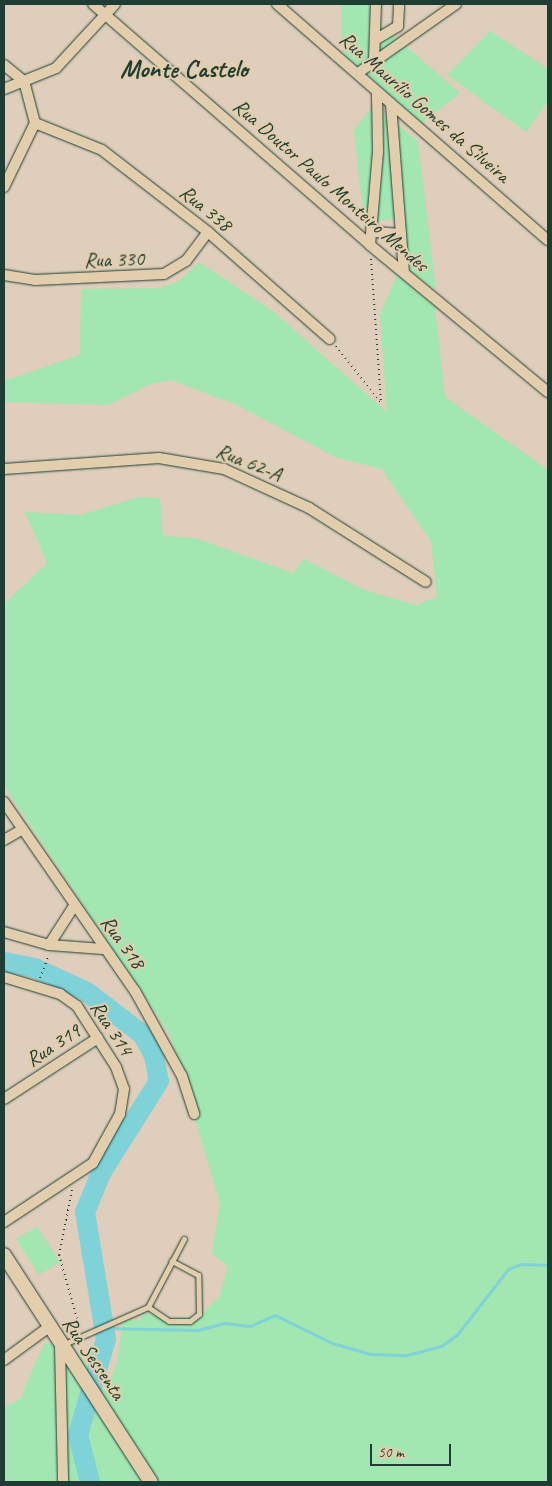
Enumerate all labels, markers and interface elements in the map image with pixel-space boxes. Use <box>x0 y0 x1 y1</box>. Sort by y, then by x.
street label: Rua Maurílio Gomes da Silveira <box>334 26 516 188</box>
district label: Monte Castelo <box>120 53 248 85</box>
street label: Rua Doutor Paulo Monteiro Mendes <box>228 93 434 277</box>
street label: Rua 338 <box>175 179 237 237</box>
street label: Rua 330 <box>83 245 145 273</box>
street label: Rua 62-A <box>213 438 285 486</box>
street label: Rua 318 <box>95 910 151 974</box>
street label: Rua 314 <box>85 996 139 1060</box>
street label: Rua 319 <box>21 1018 85 1072</box>
street label: Rua Sessenta <box>57 1312 131 1404</box>
scale bar <box>372 1434 453 1466</box>
text: 50 m <box>378 1443 404 1462</box>

